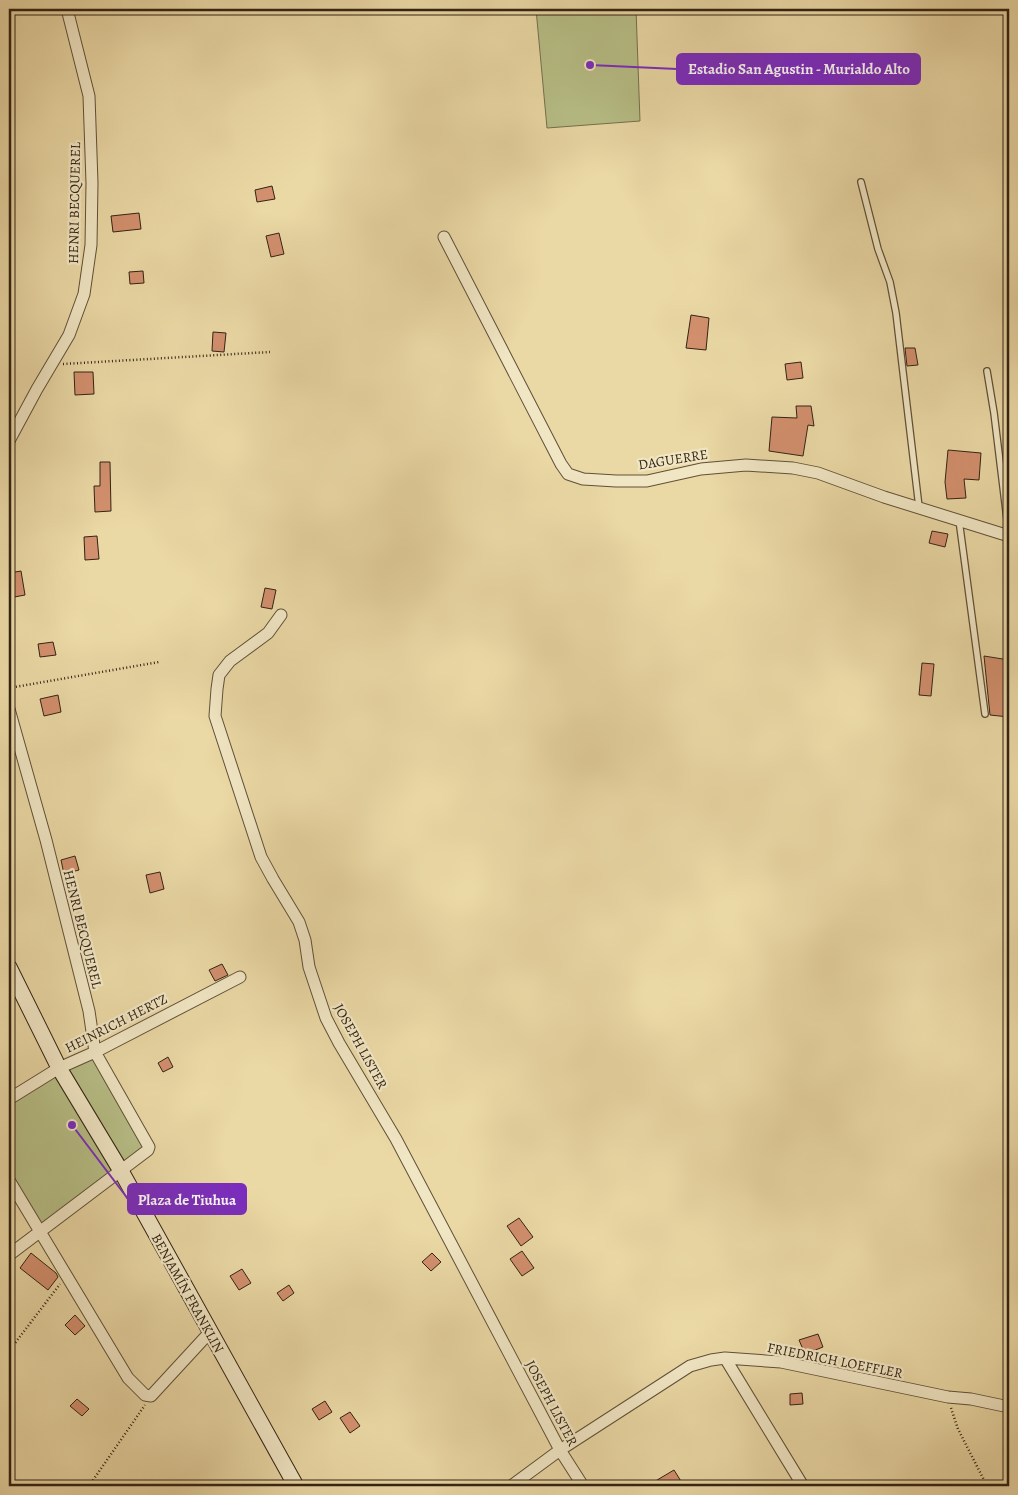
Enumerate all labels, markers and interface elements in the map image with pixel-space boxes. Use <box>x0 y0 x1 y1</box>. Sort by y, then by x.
callout: Estadio San Agustin - Murialdo Alto <box>677 54 920 84</box>
text: Estadio San Agustin - Murialdo Alto <box>688 59 910 79</box>
street label: HENRI BECQUEREL <box>64 141 85 264</box>
street label: DAGUERRE <box>637 445 709 474</box>
street label: HENRI BECQUEREL <box>59 868 107 991</box>
street label: HEINRICH HERTZ <box>62 989 171 1057</box>
street label: JOSEPH LISTER <box>329 1000 392 1093</box>
callout: Plaza de Tiuhua <box>128 1184 246 1214</box>
text: Plaza de Tiuhua <box>138 1190 237 1210</box>
street label: BENJAMÍN FRANKLIN <box>147 1230 228 1356</box>
street label: FRIEDRICH LOEFFLER <box>766 1338 905 1383</box>
street label: JOSEPH LISTER <box>521 1357 582 1450</box>

